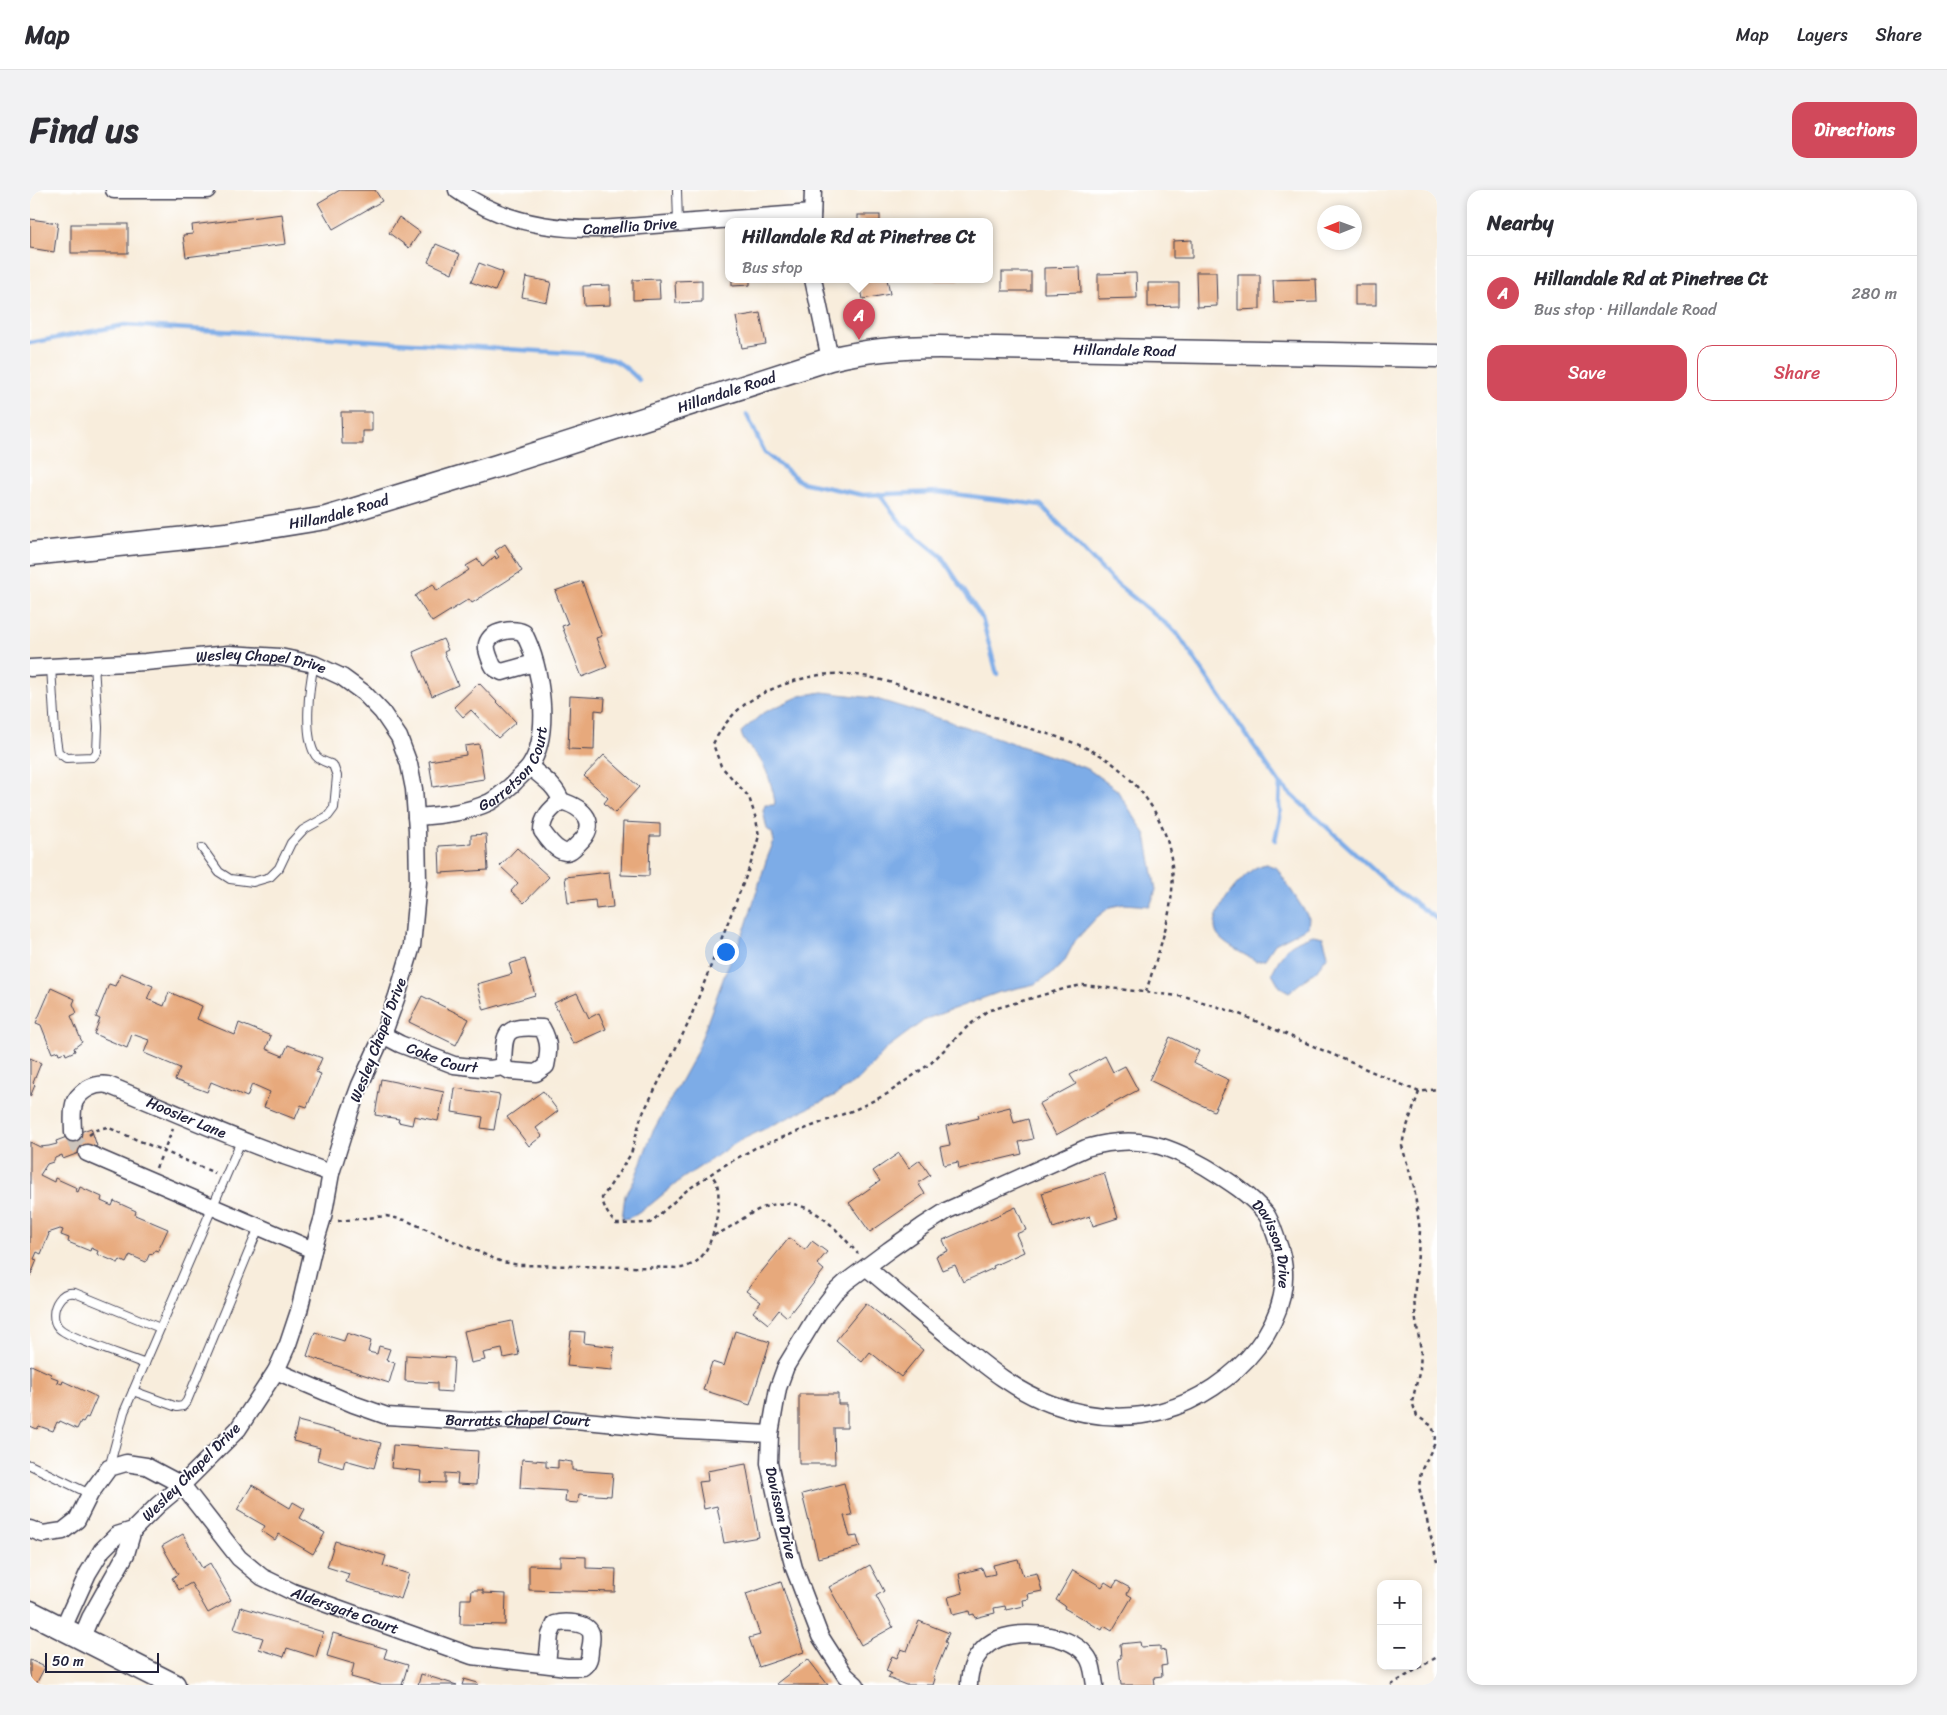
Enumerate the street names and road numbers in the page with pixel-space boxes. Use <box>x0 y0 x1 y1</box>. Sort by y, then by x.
street label: Camellia Drive <box>583 210 678 242</box>
street label: Hillandale Road <box>1073 336 1177 364</box>
street label: Hillandale Road <box>674 364 780 420</box>
street label: Hillandale Road <box>287 486 393 537</box>
street label: Wesley Chapel Drive <box>194 641 331 681</box>
street label: Garretson Court <box>475 725 555 819</box>
street label: Wesley Chapel Drive <box>342 974 414 1106</box>
street label: Coke Court <box>403 1035 480 1081</box>
street label: Hoosier Lane <box>142 1089 230 1146</box>
street label: Davisson Drive <box>1246 1193 1297 1290</box>
street label: Barratts Chapel Court <box>444 1406 592 1434</box>
street label: Wesley Chapel Drive <box>135 1416 247 1528</box>
street label: Davisson Drive <box>758 1464 804 1562</box>
street label: Aldersgate Court <box>287 1579 403 1642</box>

